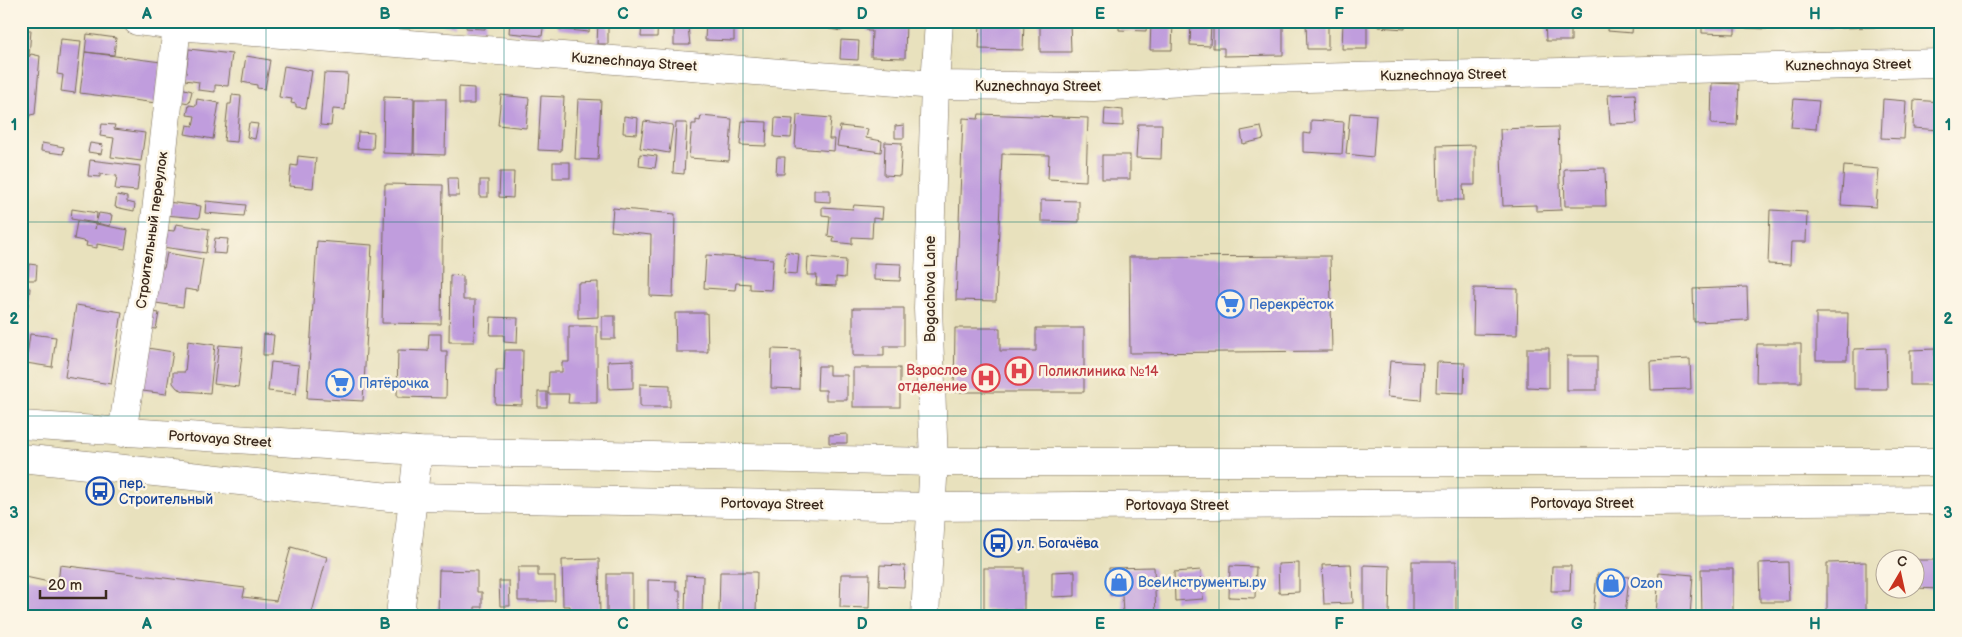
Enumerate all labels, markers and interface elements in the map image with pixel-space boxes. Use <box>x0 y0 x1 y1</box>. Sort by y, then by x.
text: A <box>141 5 152 24</box>
text: B <box>379 5 391 24</box>
text: C <box>617 5 629 24</box>
text: D <box>856 5 868 24</box>
text: E <box>1095 5 1105 24</box>
text: F <box>1334 5 1344 24</box>
text: G <box>1571 5 1583 24</box>
text: H <box>1809 5 1821 24</box>
street label: Kuznechnaya Street <box>570 49 698 75</box>
street label: Kuznechnaya Street <box>1785 55 1912 75</box>
street label: Kuznechnaya Street <box>1380 65 1507 85</box>
street label: Kuznechnaya Street <box>975 78 1102 95</box>
text: 1 <box>11 116 17 135</box>
text: 1 <box>1945 116 1951 135</box>
street label: Строительный переулок <box>133 150 172 310</box>
street label: Bogachova Lane <box>922 236 939 342</box>
supermarket icon: Перекрёсток <box>1215 289 1245 319</box>
place label: Перекрёсток <box>1249 296 1334 313</box>
text: 2 <box>9 310 19 329</box>
text: 2 <box>1943 310 1953 329</box>
hospital icon: Поликлиника №14 <box>1004 356 1034 386</box>
place label: Взрослое отделение <box>898 362 967 395</box>
hospital icon: Взрослое отделение <box>971 363 1001 393</box>
place label: Поликлиника №14 <box>1038 363 1159 380</box>
supermarket icon: Пятёрочка <box>325 368 355 398</box>
place label: Пятёрочка <box>359 375 430 392</box>
street label: Portovaya Street <box>168 427 273 451</box>
place label: пер. Строительный <box>119 475 213 508</box>
bus stop icon: пер. Строительный <box>85 476 115 506</box>
street label: Portovaya Street <box>720 495 825 513</box>
street label: Portovaya Street <box>1530 495 1634 512</box>
street label: Portovaya Street <box>1125 497 1229 514</box>
text: 3 <box>9 504 19 523</box>
text: 3 <box>1943 504 1953 523</box>
bus stop icon: ул. Богачёва <box>983 528 1013 558</box>
place label: ул. Богачёва <box>1017 535 1100 552</box>
north arrow <box>1874 550 1924 600</box>
text: С <box>1896 552 1908 571</box>
scale bar <box>40 567 106 599</box>
shop icon: ВсеИнструменты.ру <box>1104 567 1134 597</box>
shop icon: Ozon <box>1596 568 1626 598</box>
place label: ВсеИнструменты.ру <box>1138 574 1267 591</box>
place label: Ozon <box>1630 575 1663 592</box>
text: 20 m <box>48 576 82 595</box>
text: A <box>141 615 152 634</box>
text: B <box>379 615 391 634</box>
text: C <box>617 615 629 634</box>
text: D <box>856 615 868 634</box>
text: E <box>1095 615 1105 634</box>
text: F <box>1334 615 1344 634</box>
text: G <box>1571 615 1583 634</box>
text: H <box>1809 615 1821 634</box>

